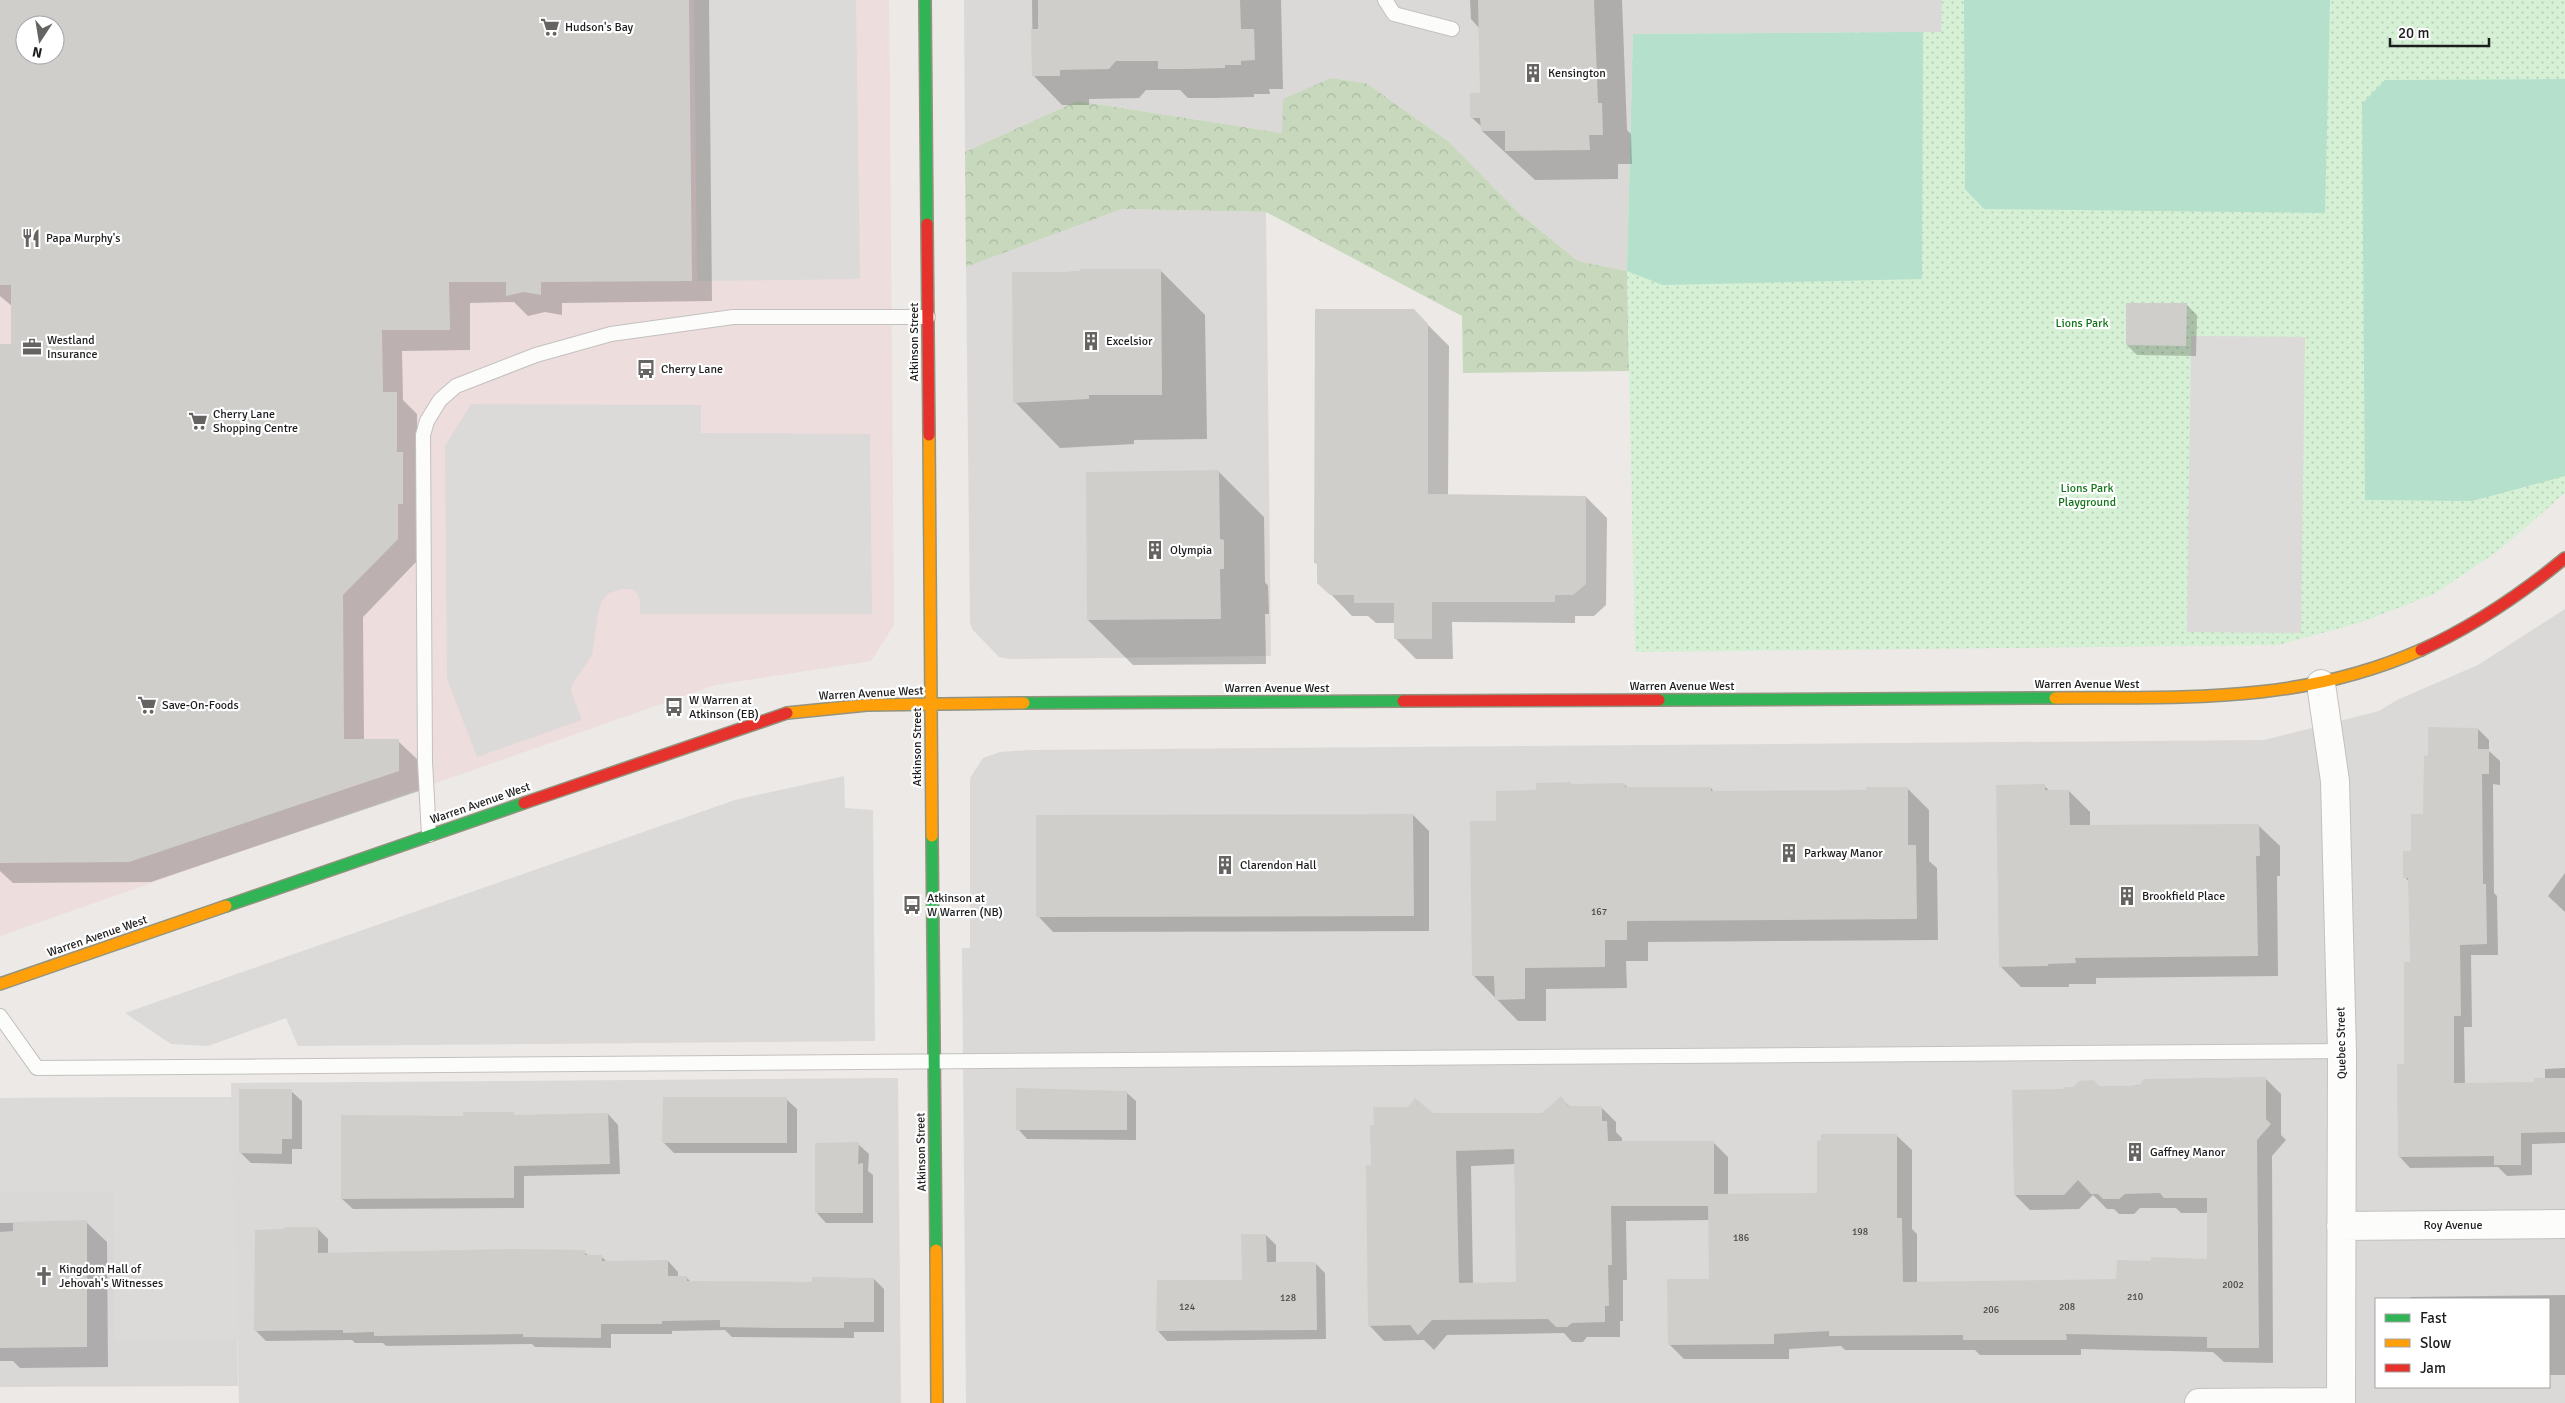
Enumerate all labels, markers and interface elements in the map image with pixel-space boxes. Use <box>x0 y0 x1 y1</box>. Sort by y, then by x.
north arrow <box>15 15 65 65</box>
scale bar <box>2390 15 2489 47</box>
supermarket icon: Hudson's Bay <box>539 16 561 38</box>
place label: Hudson's Bay <box>565 20 634 35</box>
text: 20 m <box>2398 24 2429 42</box>
text: N <box>31 43 44 62</box>
building icon: Kensington <box>1522 62 1544 84</box>
place label: Kensington <box>1548 66 1606 81</box>
restaurant icon: Papa Murphy's <box>20 227 42 249</box>
place label: Papa Murphy's <box>46 231 120 246</box>
street label: Atkinson Street <box>907 302 922 382</box>
park label: Lions Park <box>2055 316 2109 331</box>
building icon: Excelsior <box>1080 330 1102 352</box>
place label: Westland Insurance <box>47 333 97 362</box>
place label: Excelsior <box>1106 334 1153 349</box>
office icon: Westland Insurance <box>21 336 43 358</box>
bus stop icon: Cherry Lane <box>635 358 657 380</box>
place label: Cherry Lane <box>661 362 723 377</box>
place label: Cherry Lane Shopping Centre <box>213 407 298 436</box>
supermarket icon: Cherry Lane Shopping Centre <box>187 410 209 432</box>
park label: Lions Park Playground <box>2058 481 2116 510</box>
building icon: Olympia <box>1144 539 1166 561</box>
place label: Olympia <box>1170 543 1212 558</box>
street label: Warren Avenue West <box>2034 677 2140 692</box>
street label: Warren Avenue West <box>1629 679 1735 694</box>
street label: Warren Avenue West <box>1224 681 1330 696</box>
street label: Warren Avenue West <box>818 683 924 704</box>
place label: W Warren at Atkinson (EB) <box>689 693 759 722</box>
supermarket icon: Save-On-Foods <box>136 694 158 716</box>
bus stop icon: W Warren at Atkinson (EB) <box>663 696 685 718</box>
place label: Save-On-Foods <box>162 698 239 713</box>
street label: Atkinson Street <box>910 707 925 787</box>
street label: Warren Avenue West <box>428 779 532 828</box>
building icon: Parkway Manor <box>1778 842 1800 864</box>
place label: Parkway Manor <box>1804 846 1883 861</box>
building icon: Clarendon Hall <box>1214 854 1236 876</box>
place label: Clarendon Hall <box>1240 858 1317 873</box>
building icon: Brookfield Place <box>2116 885 2138 907</box>
place label: Brookfield Place <box>2142 889 2225 904</box>
place label: Atkinson at W Warren (NB) <box>927 891 1003 920</box>
bus stop icon: Atkinson at W Warren (NB) <box>901 894 923 916</box>
house number: 167 <box>1591 906 1607 918</box>
street label: Warren Avenue West <box>45 912 149 961</box>
street label: Quebec Street <box>2333 1007 2350 1079</box>
street label: Atkinson Street <box>913 1112 930 1192</box>
building icon: Gaffney Manor <box>2124 1141 2146 1163</box>
place label: Gaffney Manor <box>2150 1145 2226 1160</box>
street label: Roy Avenue <box>2424 1218 2482 1233</box>
house number: 198 <box>1852 1226 1868 1238</box>
house number: 186 <box>1733 1232 1749 1244</box>
place label: Kingdom Hall of Jehovah's Witnesses <box>59 1262 163 1291</box>
church icon: Kingdom Hall of Jehovah's Witnesses <box>33 1265 55 1287</box>
house number: 2002 <box>2222 1279 2244 1291</box>
house number: 210 <box>2127 1291 2143 1303</box>
house number: 128 <box>1280 1292 1296 1304</box>
legend <box>2375 1298 2550 1388</box>
house number: 124 <box>1179 1301 1196 1313</box>
house number: 208 <box>2059 1301 2075 1313</box>
house number: 206 <box>1983 1304 1999 1316</box>
text: Fast <box>2420 1309 2447 1327</box>
text: Slow <box>2420 1334 2451 1352</box>
text: Jam <box>2420 1359 2446 1377</box>

